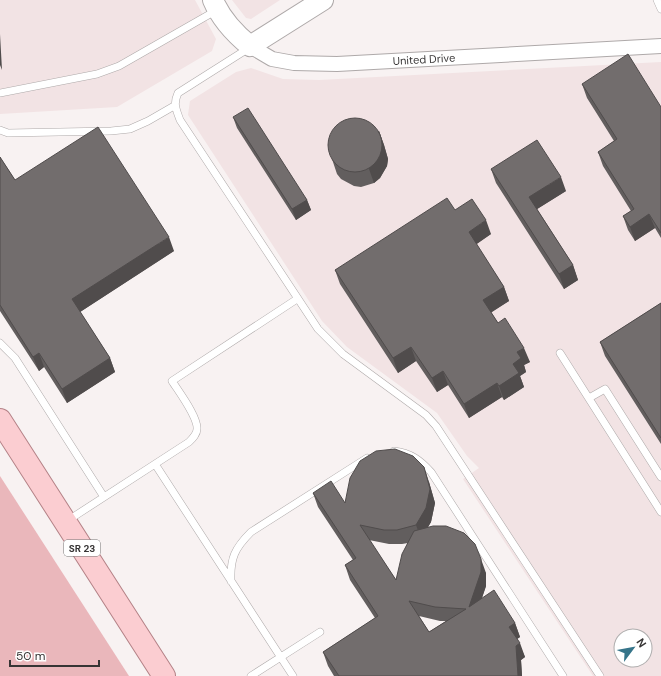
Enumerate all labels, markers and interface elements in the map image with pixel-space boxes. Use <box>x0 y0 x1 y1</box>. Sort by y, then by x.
street label: United Drive <box>392 50 456 68</box>
road number: SR 23 <box>64 540 100 556</box>
north arrow <box>613 628 653 668</box>
text: N <box>633 636 650 650</box>
scale bar <box>10 642 99 668</box>
text: 50 m <box>16 648 45 664</box>

